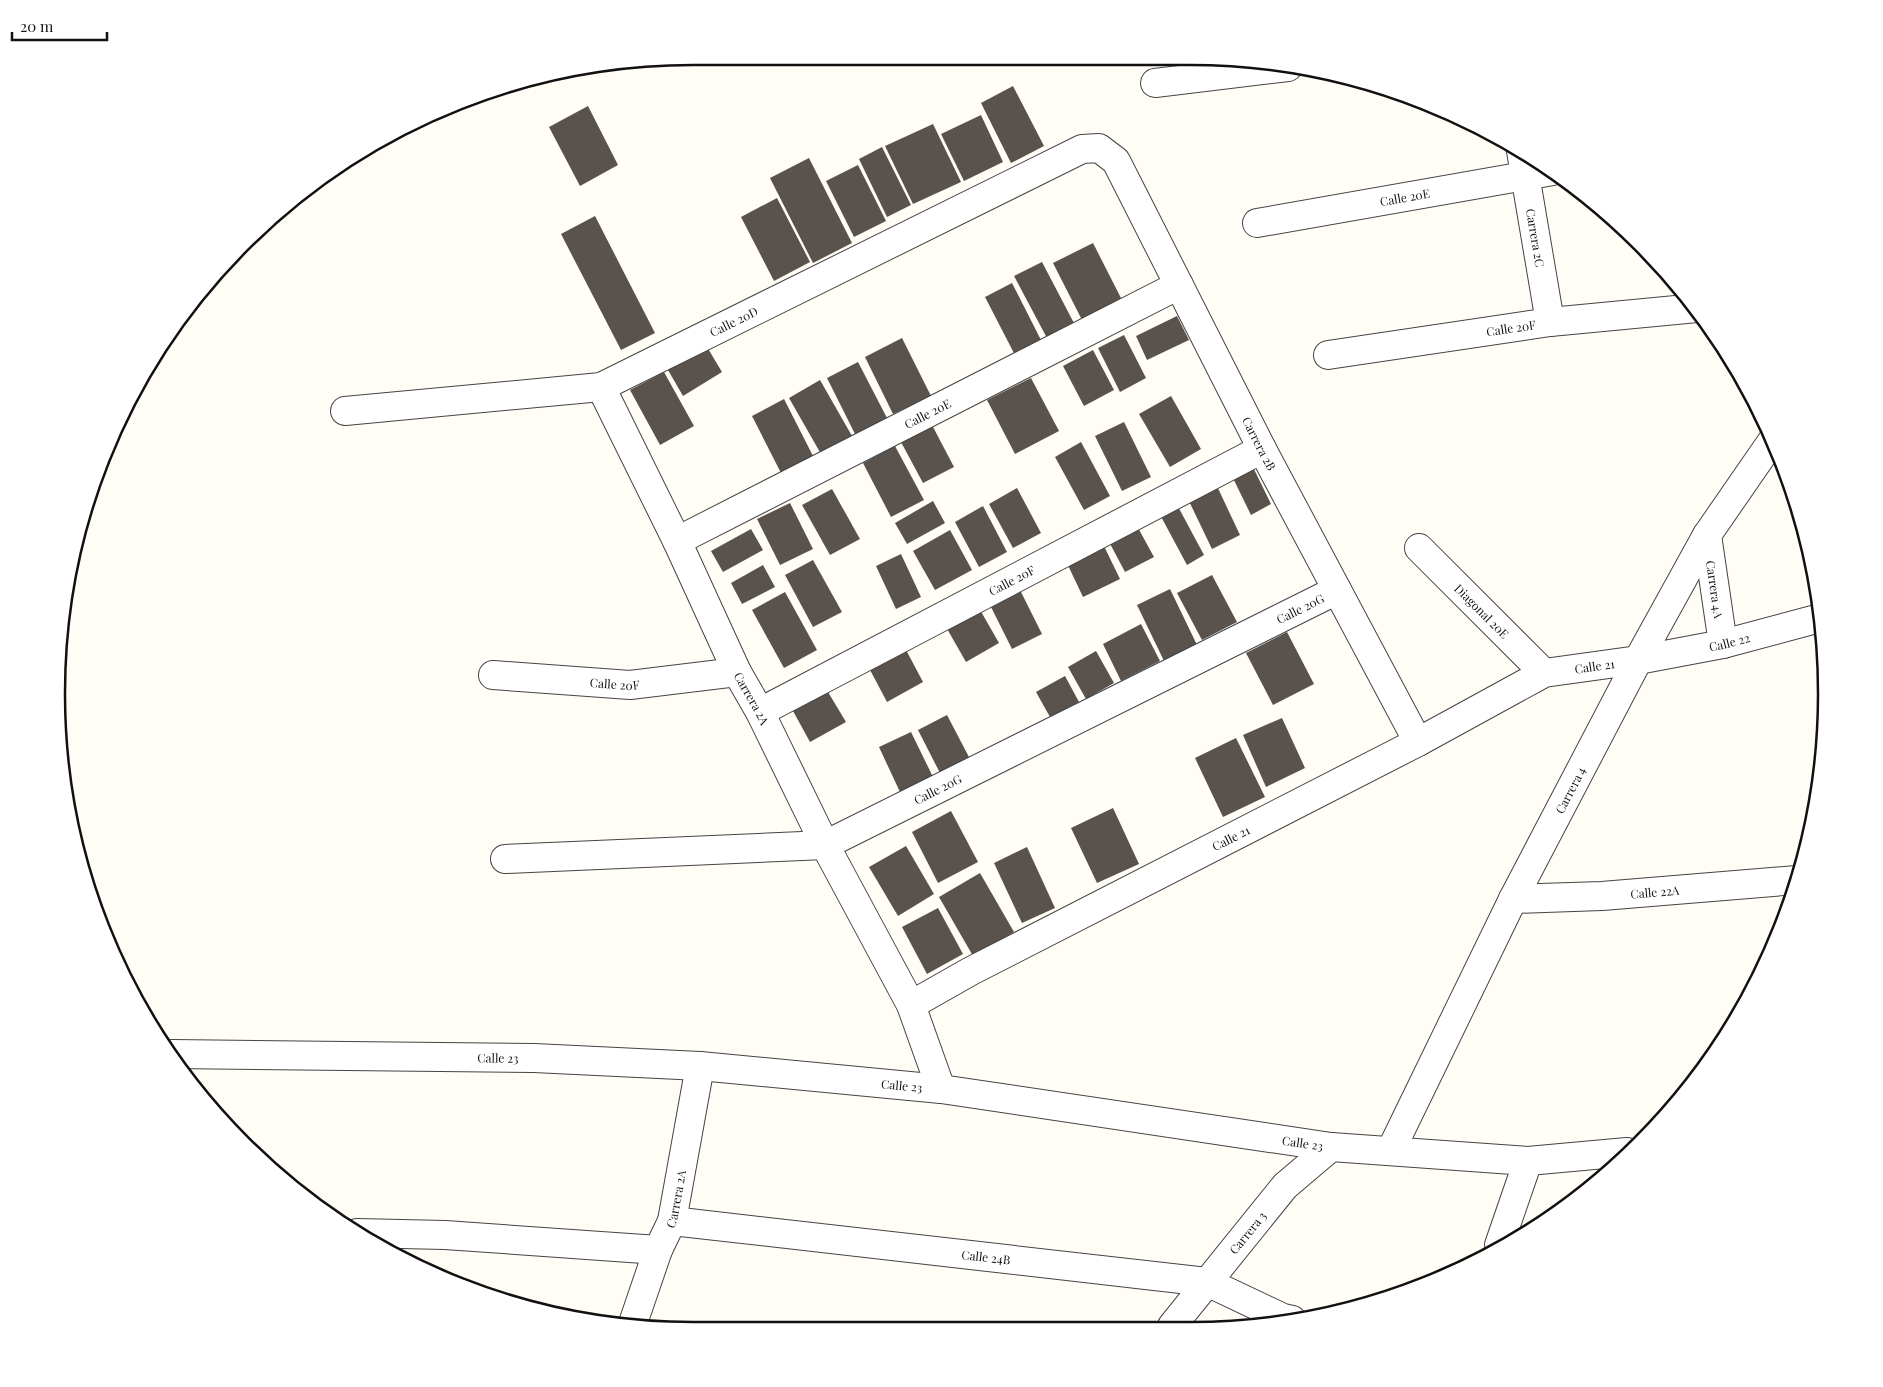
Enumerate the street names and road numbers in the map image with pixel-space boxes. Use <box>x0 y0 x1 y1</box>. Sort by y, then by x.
street label: Calle 20E <box>1379 185 1431 209</box>
street label: Carrera 2C <box>1523 207 1549 268</box>
street label: Calle 20D <box>707 303 761 340</box>
street label: Calle 20F <box>1485 316 1537 339</box>
street label: Calle 20E <box>901 395 953 432</box>
street label: Carrera 2B <box>1239 414 1280 473</box>
street label: Carrera 4A <box>1703 559 1727 620</box>
street label: Calle 20F <box>986 561 1038 599</box>
street label: Diagonal 20E <box>1451 580 1513 642</box>
street label: Calle 20G <box>1273 590 1327 627</box>
street label: Calle 22 <box>1708 629 1752 654</box>
street label: Calle 21 <box>1573 655 1616 677</box>
street label: Carrera 2A <box>731 669 773 728</box>
street label: Calle 20F <box>589 674 641 693</box>
street label: Carrera 4 <box>1551 764 1589 816</box>
street label: Calle 20G <box>911 770 965 808</box>
street label: Calle 21 <box>1209 821 1253 854</box>
street label: Calle 22A <box>1630 882 1680 902</box>
street label: Calle 23 <box>477 1049 519 1066</box>
street label: Calle 23 <box>881 1075 923 1095</box>
street label: Calle 23 <box>1281 1132 1324 1154</box>
street label: Carrera 2A <box>662 1168 689 1230</box>
street label: Carrera 3 <box>1225 1208 1269 1257</box>
street label: Calle 24B <box>961 1246 1011 1268</box>

